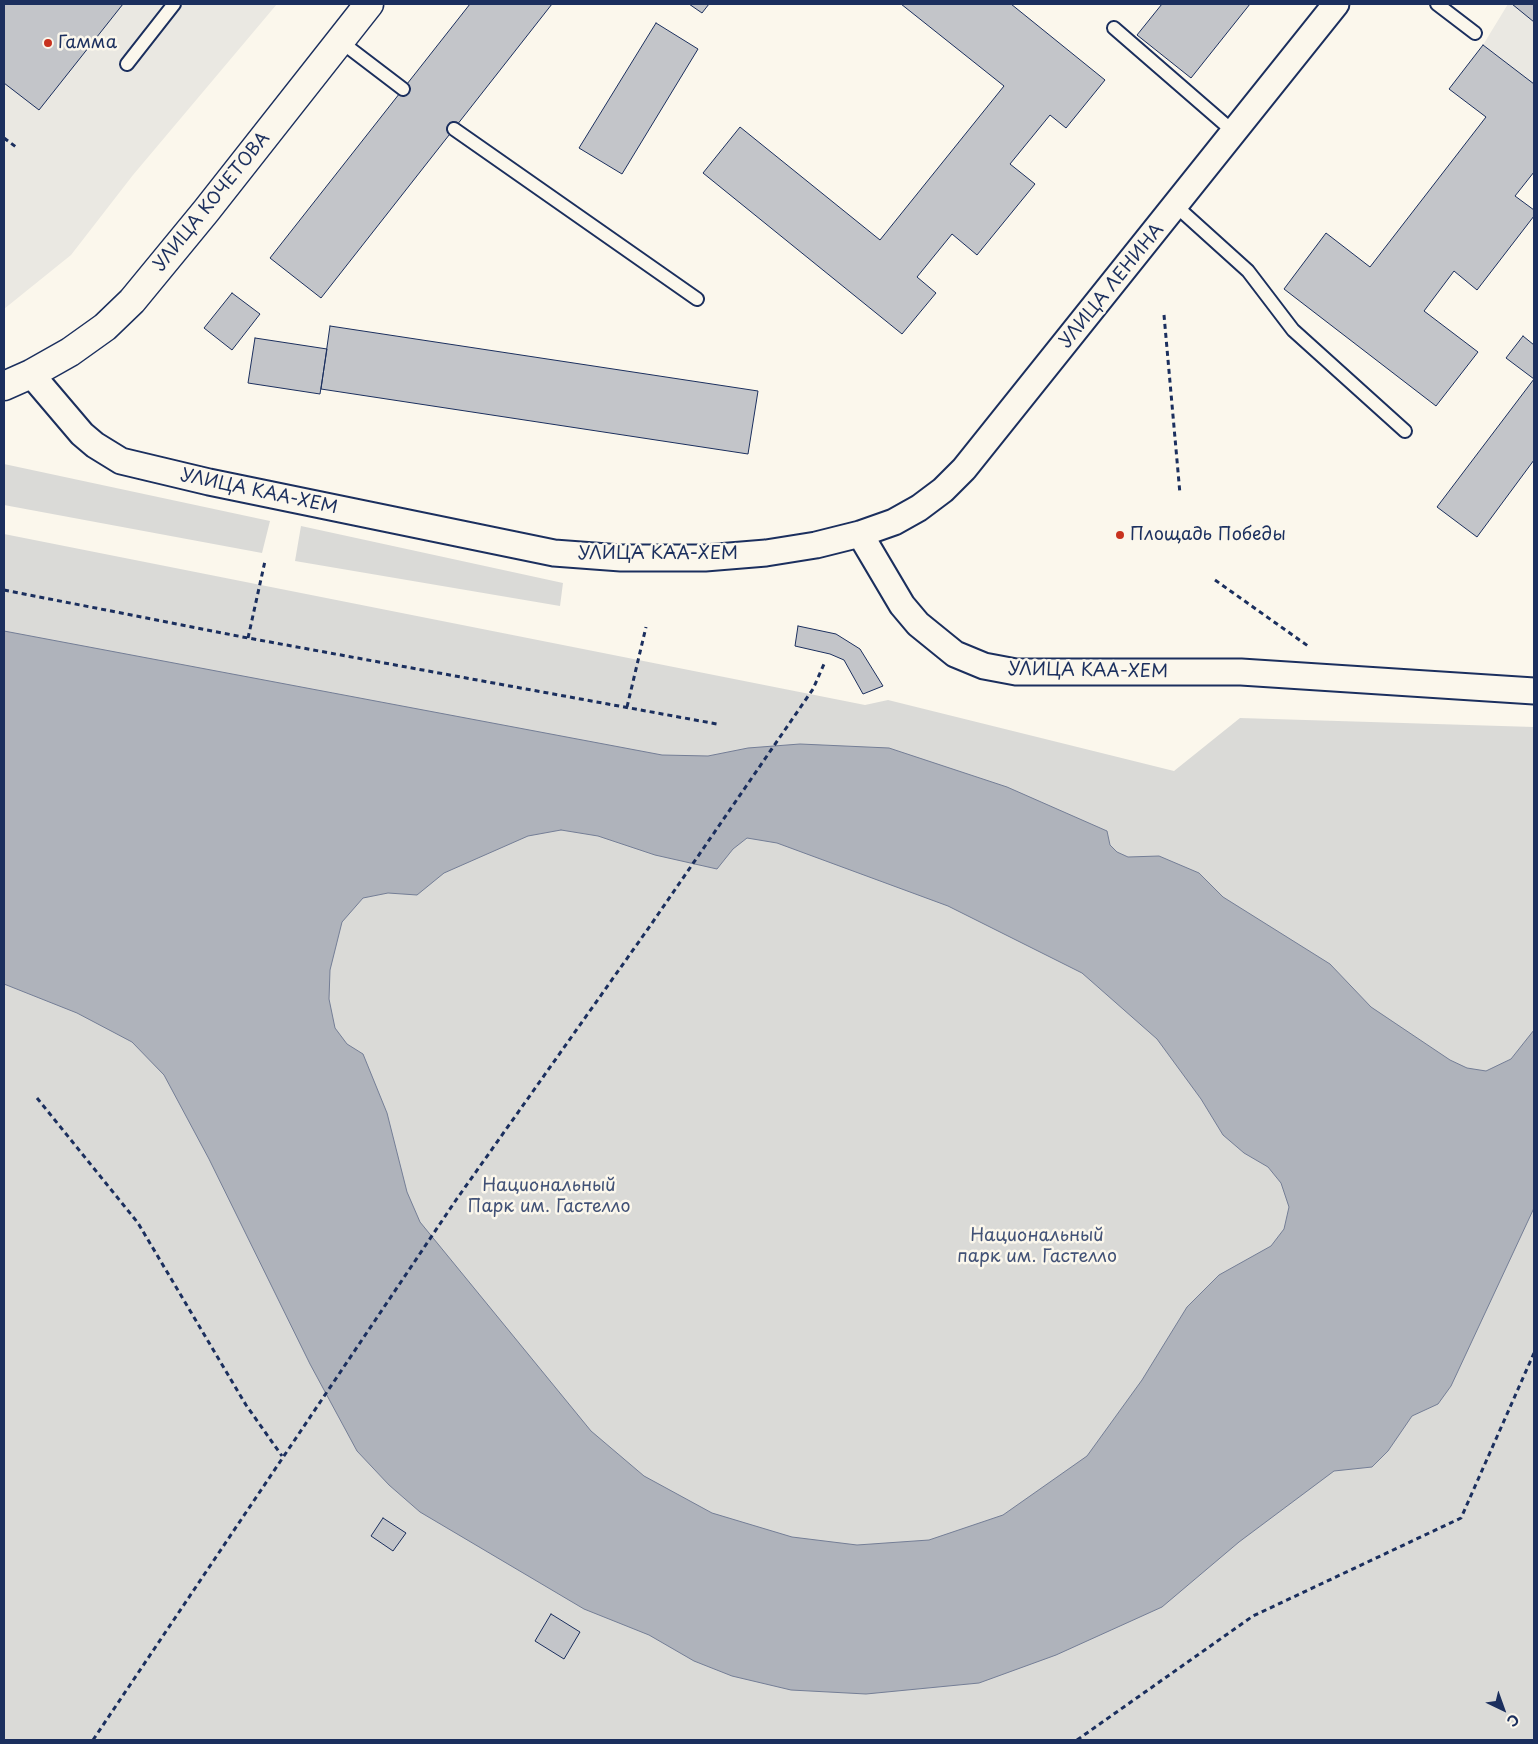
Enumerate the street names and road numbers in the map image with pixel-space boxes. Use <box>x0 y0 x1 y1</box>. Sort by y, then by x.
street label: УЛИЦА КОЧЕТОВА <box>149 128 275 276</box>
street label: УЛИЦА ЛЕНИНА <box>1055 220 1169 352</box>
street label: УЛИЦА КАА-ХЕМ <box>179 465 339 519</box>
street label: УЛИЦА КАА-ХЕМ <box>578 543 738 565</box>
street label: УЛИЦА КАА-ХЕМ <box>1008 659 1168 683</box>

